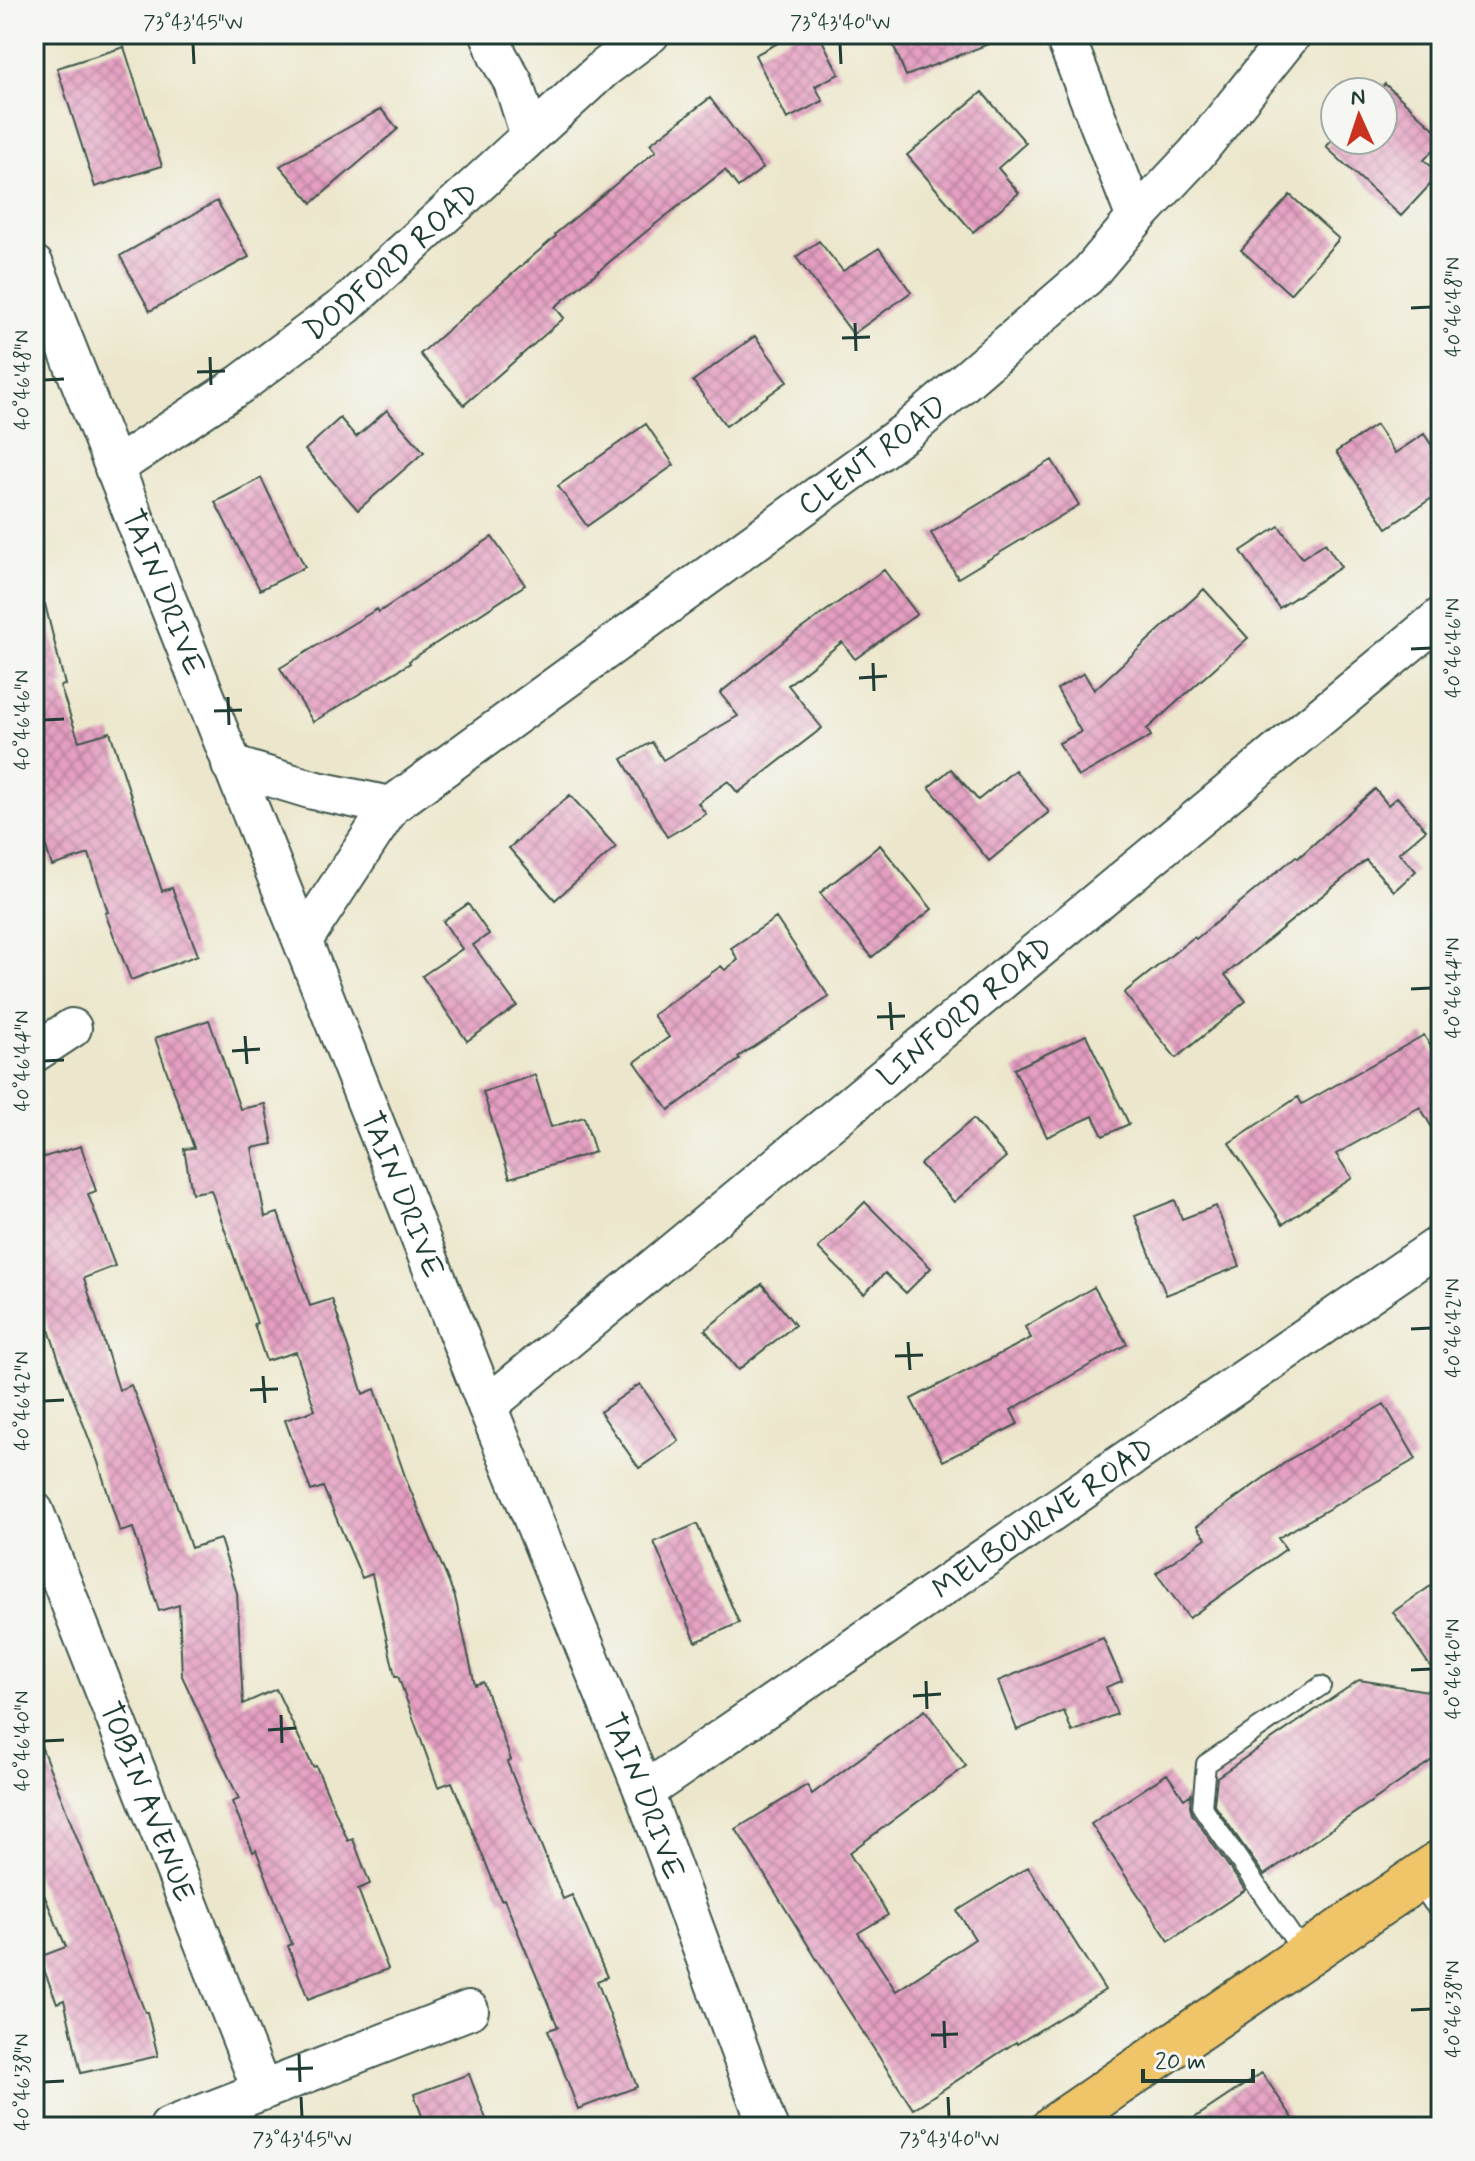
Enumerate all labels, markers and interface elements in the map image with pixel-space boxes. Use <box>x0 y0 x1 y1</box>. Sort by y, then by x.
text: 73°43'45"W <box>143 10 243 37</box>
text: 73°43'40"W <box>790 10 890 37</box>
north arrow <box>1319 76 1399 156</box>
text: N <box>1350 84 1366 112</box>
street label: DODFORD ROAD <box>296 175 488 351</box>
text: 40°46'48"N <box>1441 257 1468 357</box>
text: 40°46'48"N <box>10 330 37 430</box>
street label: CLENT ROAD <box>791 387 956 525</box>
street label: TAIN DRIVE <box>112 504 213 682</box>
text: 40°46'46"N <box>1441 598 1468 698</box>
text: 40°46'46"N <box>10 670 37 770</box>
street label: LINFORD ROAD <box>870 928 1061 1096</box>
text: 40°46'44"N <box>1441 937 1468 1039</box>
text: 40°46'44"N <box>10 1010 37 1112</box>
street label: TAIN DRIVE <box>351 1106 452 1284</box>
text: 40°46'42"N <box>1441 1278 1468 1378</box>
text: 40°46'42"N <box>10 1351 37 1451</box>
street label: MELBOURNE ROAD <box>925 1429 1162 1609</box>
text: 40°46'40"N <box>1441 1619 1468 1719</box>
text: 40°46'40"N <box>10 1691 37 1791</box>
street label: TOBIN AVENUE <box>90 1696 204 1908</box>
street label: TAIN DRIVE <box>593 1707 693 1885</box>
text: 40°46'38"N <box>1441 1960 1468 2058</box>
text: 40°46'38"N <box>10 2033 37 2131</box>
scale bar <box>1143 2033 1253 2083</box>
text: 20 m <box>1155 2047 1206 2078</box>
text: 73°43'45"W <box>252 2127 352 2154</box>
text: 73°43'40"W <box>899 2127 999 2154</box>

